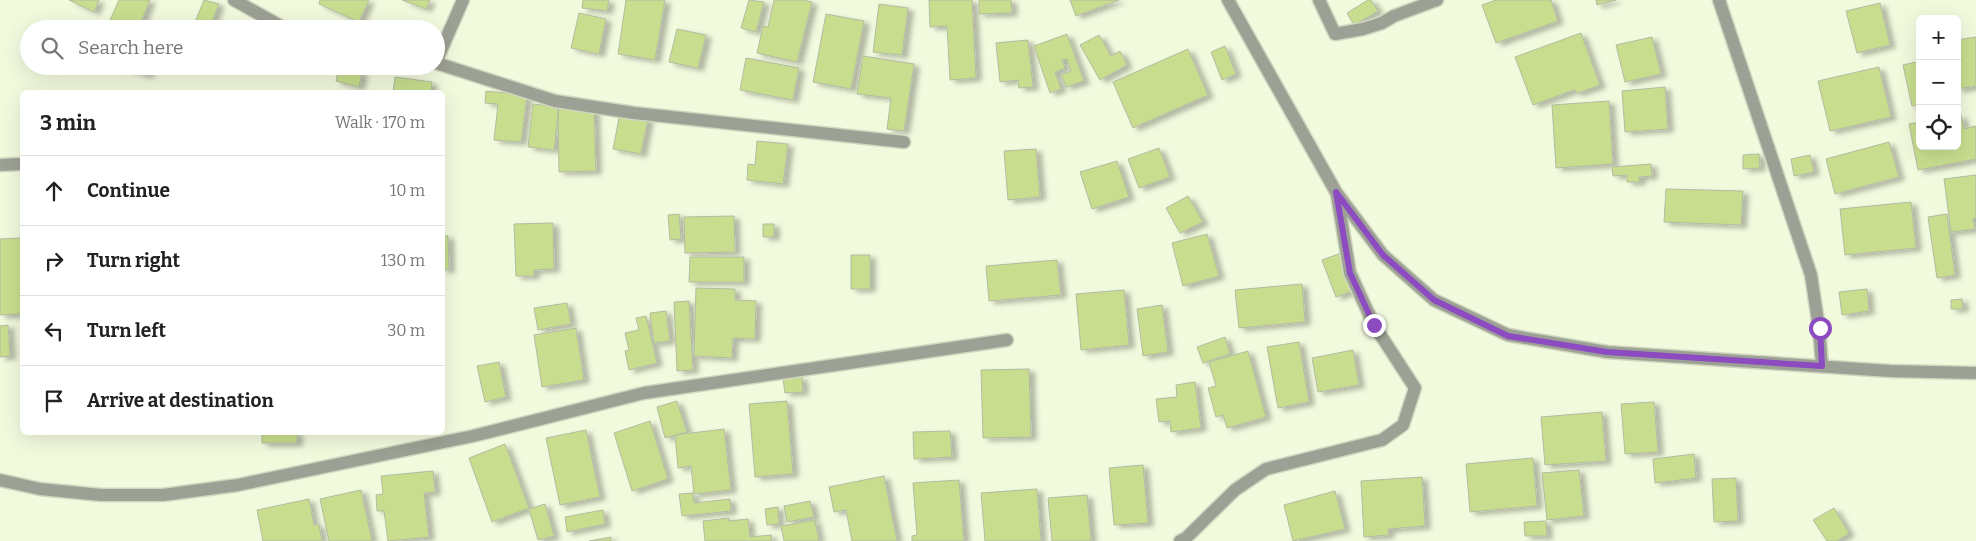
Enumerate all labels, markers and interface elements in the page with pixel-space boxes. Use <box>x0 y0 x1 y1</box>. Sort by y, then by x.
map controls <box>1916 15 1961 150</box>
button: + <box>1916 15 1961 60</box>
search box <box>20 20 445 75</box>
icon: search <box>38 34 66 62</box>
text: Search here <box>78 36 183 59</box>
button: − <box>1916 60 1961 105</box>
button: locate <box>1916 105 1961 150</box>
text: 3 min <box>40 110 96 136</box>
text: Walk · 170 m <box>335 113 425 132</box>
icon: ahead <box>40 177 68 205</box>
text: Continue <box>87 179 170 202</box>
text: 10 m <box>390 181 425 200</box>
icon: right <box>40 247 68 275</box>
text: Turn right <box>87 249 180 272</box>
text: 130 m <box>381 251 425 270</box>
route end <box>1363 314 1386 337</box>
icon: left <box>40 317 68 345</box>
route start <box>1809 317 1832 340</box>
text: Turn left <box>87 319 166 342</box>
text: 30 m <box>387 321 425 340</box>
icon: arrive <box>40 387 68 415</box>
text: Arrive at destination <box>87 389 274 412</box>

